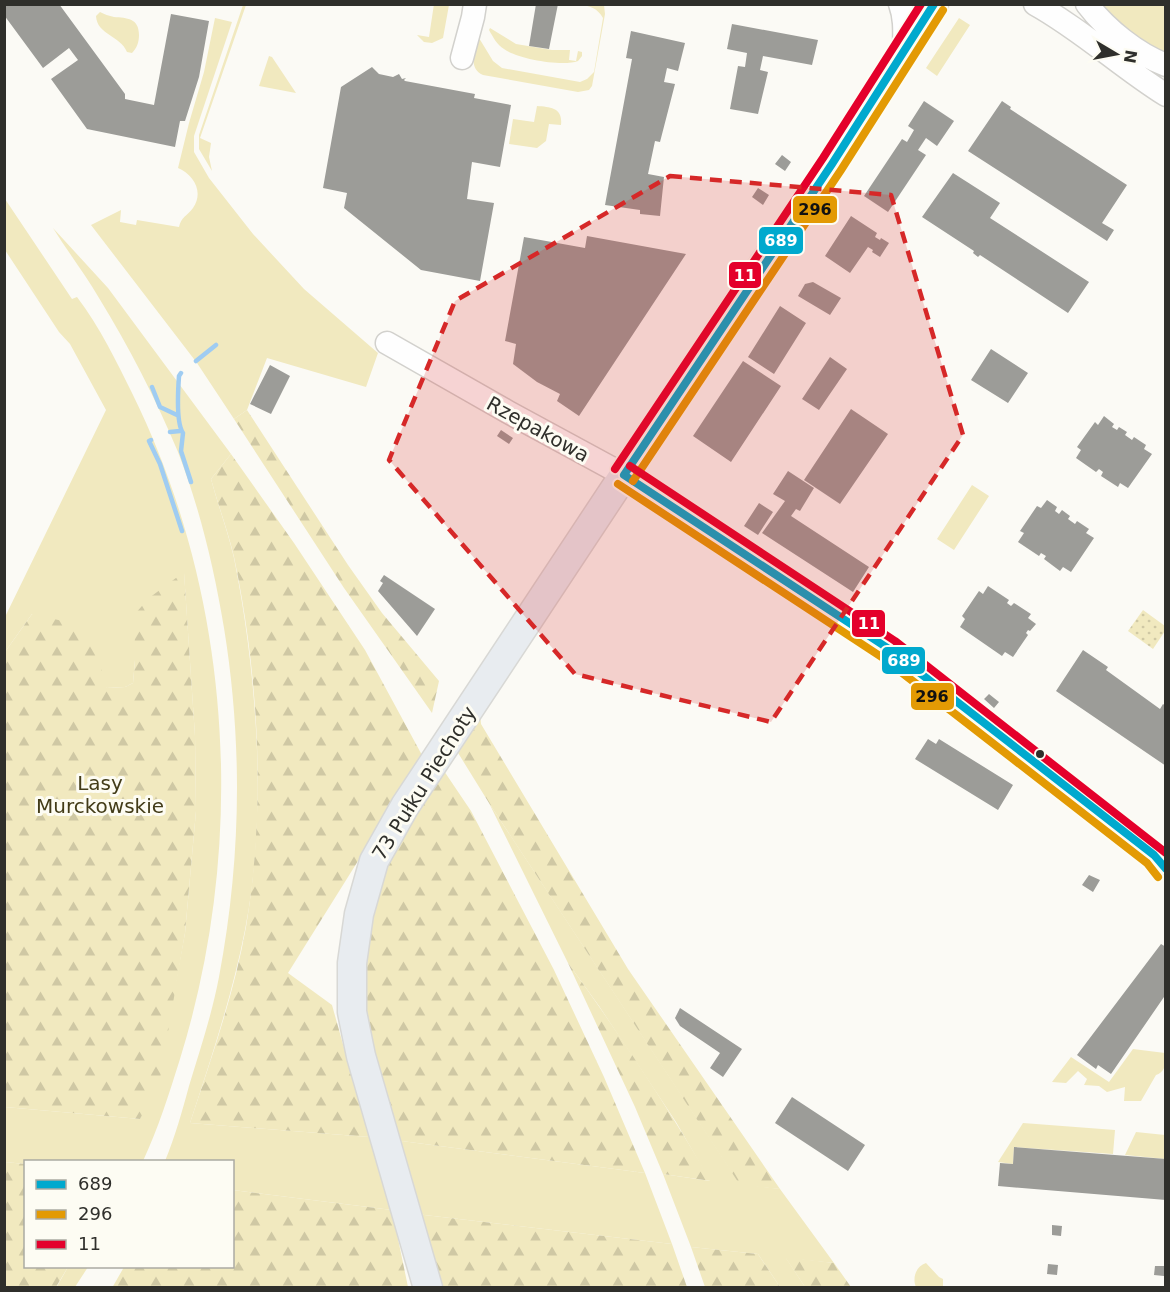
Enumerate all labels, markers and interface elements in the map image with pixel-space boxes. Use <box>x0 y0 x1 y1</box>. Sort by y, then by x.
north arrow <box>1086 24 1146 84</box>
text: N <box>1120 48 1141 65</box>
line badge: 296 <box>792 195 838 224</box>
text: 296 <box>798 200 832 219</box>
line badge: 689 <box>758 226 804 255</box>
text: 689 <box>764 231 798 250</box>
line badge: 11 <box>728 261 762 289</box>
text: 11 <box>734 266 756 285</box>
street label: Rzepakowa <box>483 391 593 467</box>
line badge: 11 <box>851 609 886 638</box>
text: 11 <box>858 614 880 633</box>
line badge: 689 <box>881 646 926 675</box>
text: 689 <box>887 651 921 670</box>
line badge: 296 <box>910 682 955 711</box>
text: 296 <box>915 687 949 706</box>
street label: 73 Pułku Piechoty <box>367 701 481 864</box>
unlabelled marker <box>1034 748 1046 760</box>
park label: Lasy Murckowskie <box>36 771 164 818</box>
legend <box>24 1160 234 1268</box>
text: 689 <box>78 1173 112 1194</box>
text: 296 <box>78 1203 112 1224</box>
text: 11 <box>78 1233 101 1254</box>

